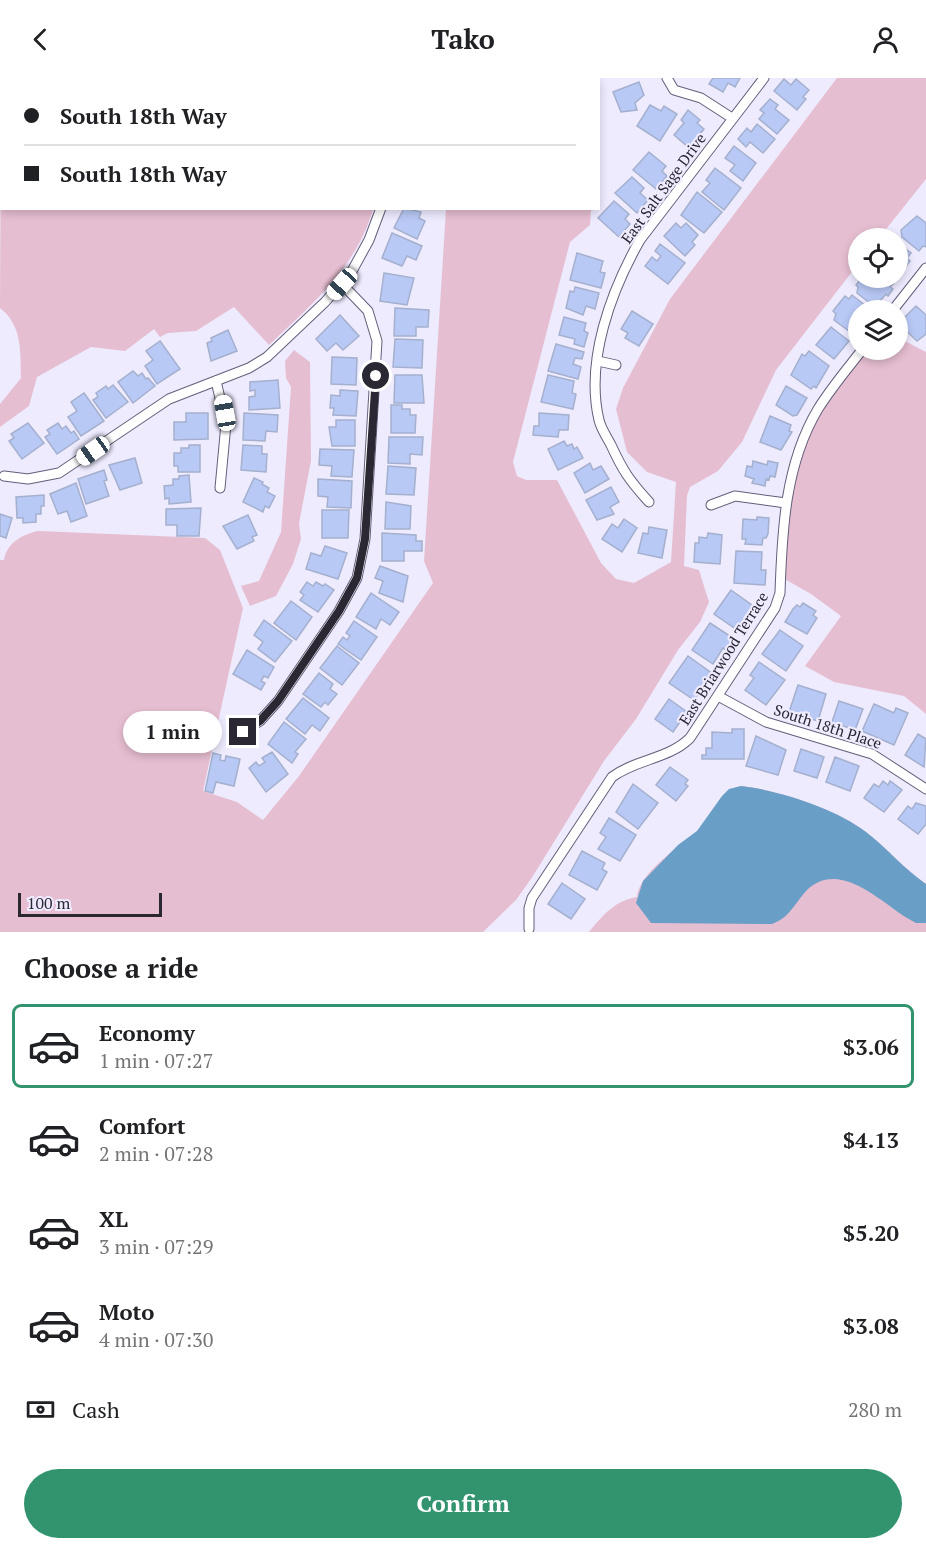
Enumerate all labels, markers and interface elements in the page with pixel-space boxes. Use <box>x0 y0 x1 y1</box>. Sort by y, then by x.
text: Tako <box>431 21 495 57</box>
icon: back <box>24 23 57 56</box>
icon: person <box>869 23 902 56</box>
text: South 18th Way <box>60 101 227 130</box>
street label: East Salt Sage Drive <box>616 129 710 247</box>
text: South 18th Way <box>60 159 227 188</box>
map controls <box>848 228 908 360</box>
button: locate <box>848 228 908 288</box>
car <box>323 265 361 303</box>
button: layers <box>848 300 908 360</box>
route start <box>362 362 389 389</box>
car <box>213 394 237 432</box>
car <box>73 433 113 469</box>
street label: East Briarwood Terrace <box>674 588 772 728</box>
street label: South 18th Place <box>772 699 884 753</box>
callout: 1 min <box>123 711 222 753</box>
text: 1 min <box>145 718 200 745</box>
route end <box>229 718 256 745</box>
scale bar <box>18 890 162 917</box>
text: 100 m <box>27 892 70 914</box>
text: Choose a ride <box>24 950 199 986</box>
text: Economy <box>99 1018 195 1047</box>
icon: car <box>27 1019 81 1073</box>
text: $3.06 <box>843 1032 899 1061</box>
text: 1 min · 07:27 <box>99 1047 213 1074</box>
text: Comfort <box>99 1111 185 1140</box>
icon: car <box>27 1112 81 1166</box>
text: $4.13 <box>843 1125 899 1154</box>
text: 2 min · 07:28 <box>99 1140 213 1167</box>
text: XL <box>99 1204 128 1233</box>
icon: car <box>27 1205 81 1259</box>
text: $5.20 <box>843 1218 899 1247</box>
text: 3 min · 07:29 <box>99 1233 213 1260</box>
text: Moto <box>99 1297 154 1326</box>
icon: car <box>27 1298 81 1352</box>
text: $3.08 <box>843 1311 899 1340</box>
text: 4 min · 07:30 <box>99 1326 213 1353</box>
icon: cash <box>24 1393 57 1426</box>
text: Cash <box>72 1395 120 1424</box>
text: 280 m <box>848 1396 902 1423</box>
button: Confirm <box>24 1469 902 1538</box>

